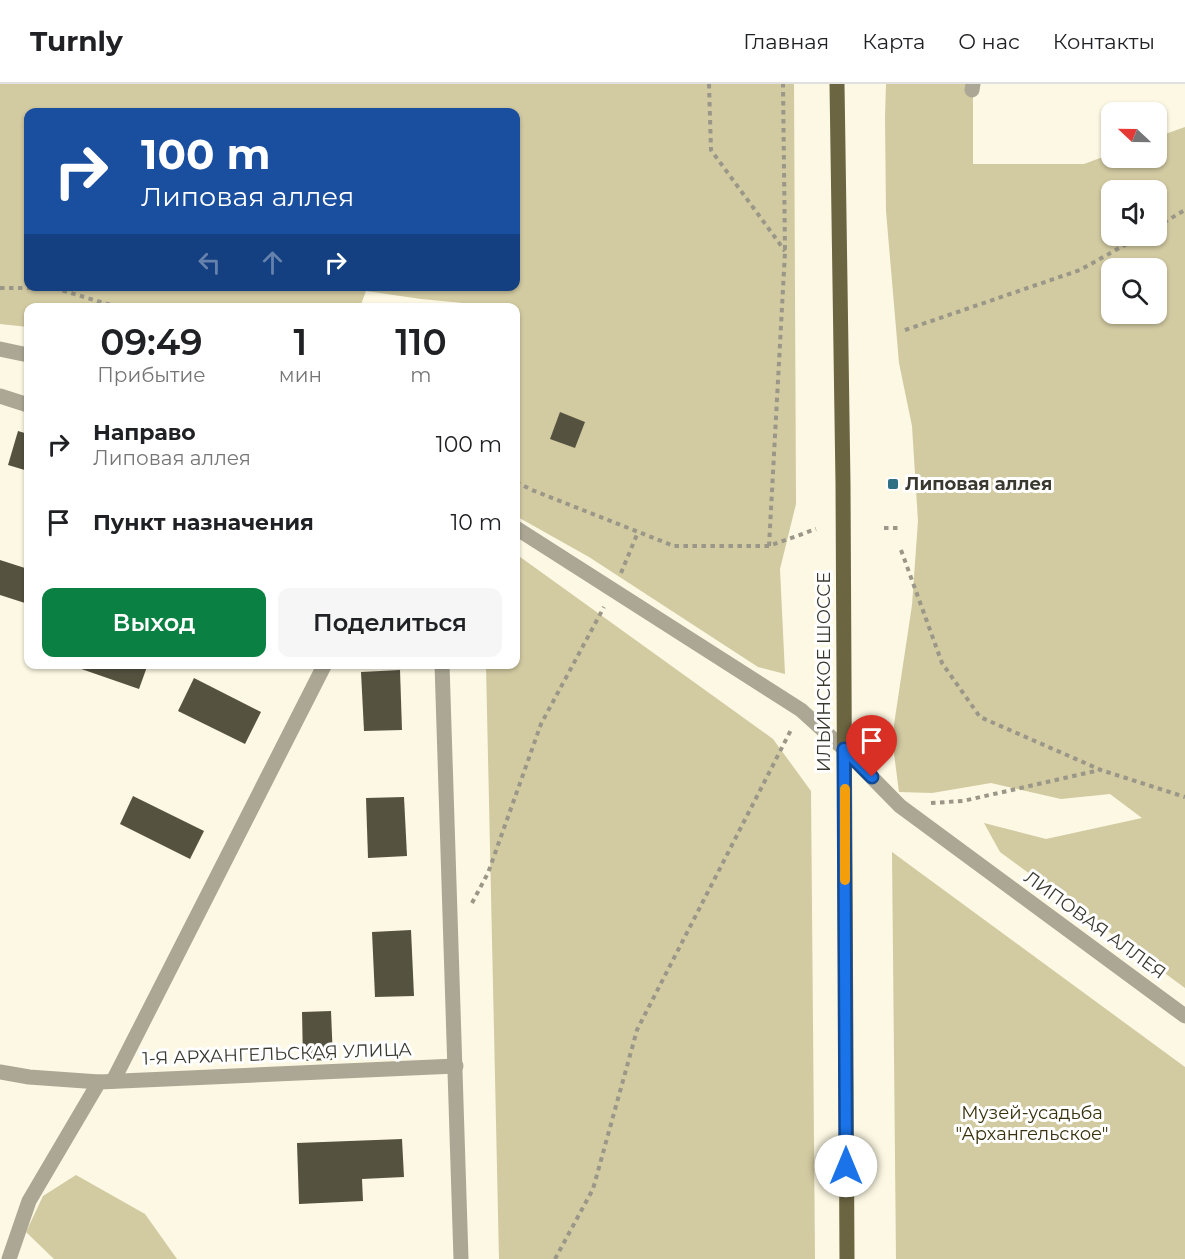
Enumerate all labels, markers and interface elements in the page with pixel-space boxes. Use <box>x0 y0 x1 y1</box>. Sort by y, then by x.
text: Turnly <box>30 24 123 58</box>
text: Главная <box>743 29 829 54</box>
text: Карта <box>862 29 925 54</box>
text: О нас <box>958 29 1020 54</box>
text: Контакты <box>1053 29 1155 54</box>
north arrow <box>1101 102 1167 168</box>
map controls <box>1101 102 1167 324</box>
text: 100 m <box>141 128 270 180</box>
icon: right <box>42 132 120 210</box>
text: Липовая аллея <box>141 180 354 213</box>
button: sound <box>1101 180 1167 246</box>
icon: left <box>193 246 226 279</box>
icon: ahead <box>256 246 289 279</box>
icon: right <box>319 246 352 279</box>
button: search <box>1101 258 1167 324</box>
text: 09:49 <box>100 320 203 364</box>
text: 1 <box>294 320 307 364</box>
text: 110 <box>395 320 447 364</box>
text: Прибытие <box>97 363 206 387</box>
text: мин <box>279 363 322 387</box>
text: m <box>410 363 432 387</box>
text: Направо <box>93 419 196 446</box>
icon: right <box>42 428 75 461</box>
text: 100 m <box>436 431 502 458</box>
text: Липовая аллея <box>93 446 251 470</box>
place label: Липовая аллея <box>905 473 1052 495</box>
marker: Липовая аллея <box>886 477 900 491</box>
icon: arrive <box>42 506 75 539</box>
text: Пункт назначения <box>93 509 314 536</box>
text: 10 m <box>450 509 502 536</box>
street label: ИЛЬИНСКОЕ ШОССЕ <box>813 572 835 772</box>
button: Выход <box>42 588 266 657</box>
button: Поделиться <box>278 588 502 657</box>
pin <box>846 715 897 777</box>
icon: arrive <box>855 724 888 757</box>
street label: ЛИПОВАЯ АЛЛЕЯ <box>1020 866 1170 984</box>
street label: 1-Я АРХАНГЕЛЬСКАЯ УЛИЦА <box>142 1038 413 1070</box>
park label: Музей-усадьба "Архангельское" <box>956 1102 1108 1145</box>
position arrow <box>814 1134 878 1198</box>

